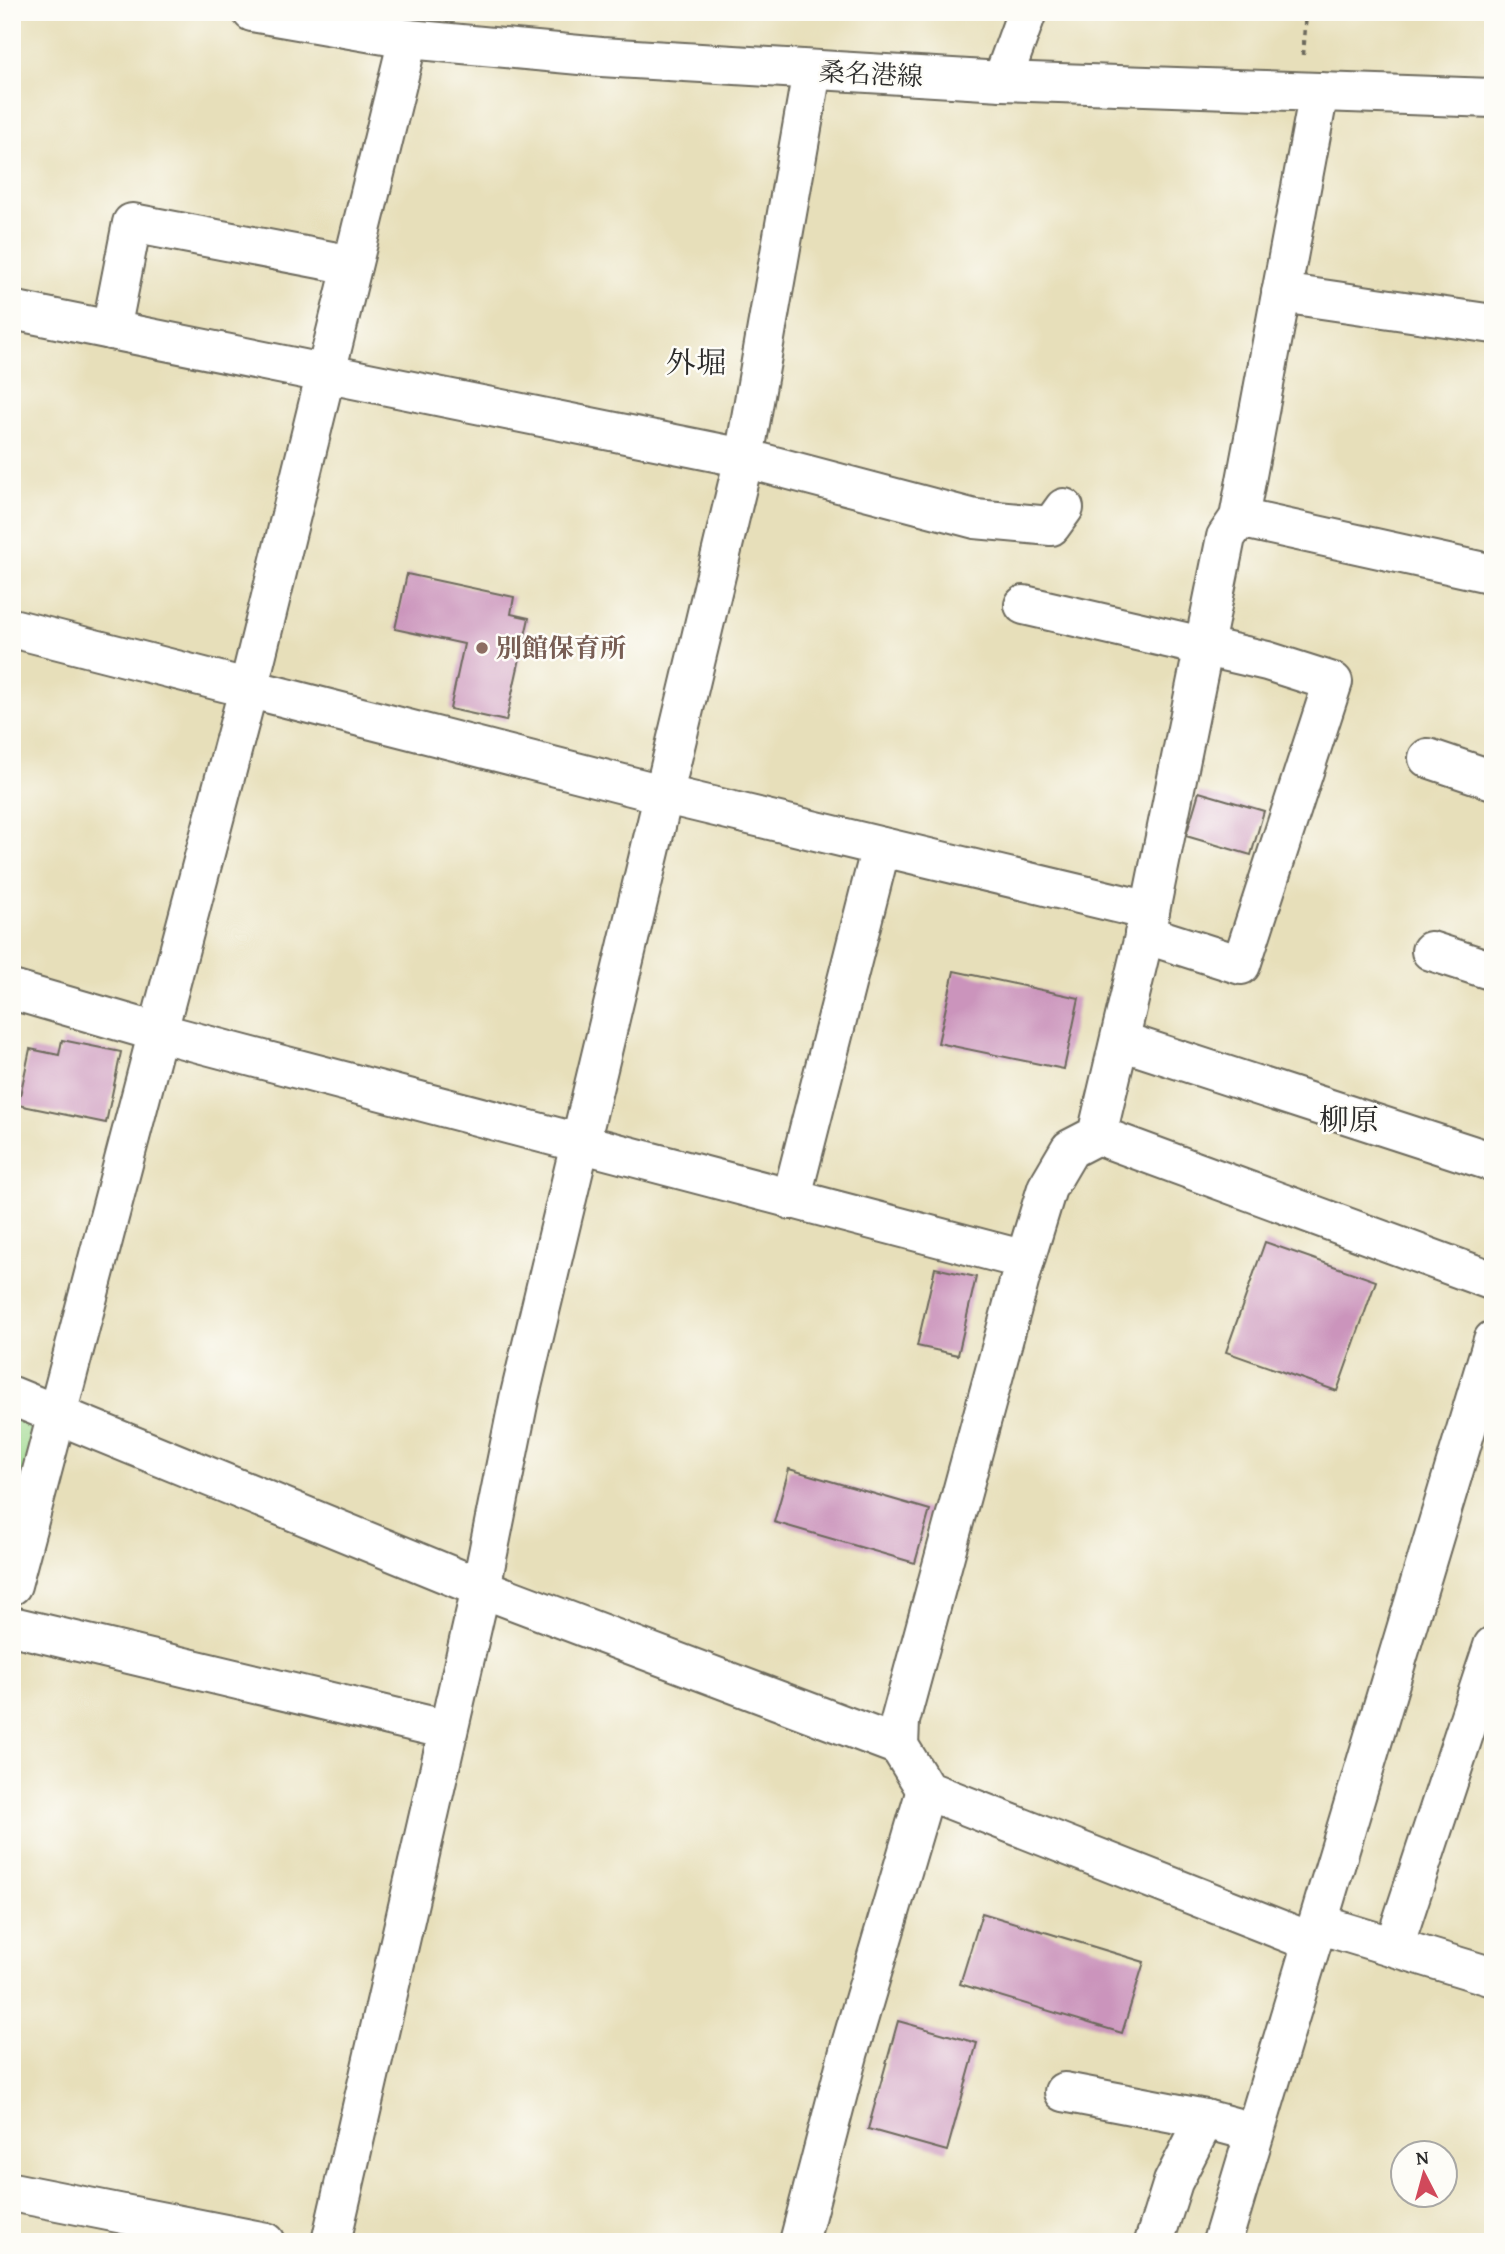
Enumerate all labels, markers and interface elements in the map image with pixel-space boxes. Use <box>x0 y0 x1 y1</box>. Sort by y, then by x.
street label: 桑名港線 <box>818 51 924 96</box>
district label: 外堀 <box>666 340 726 384</box>
place label: 別館保育所 <box>496 628 626 667</box>
marker: 別館保育所 <box>474 640 490 656</box>
district label: 柳原 <box>1319 1097 1379 1141</box>
north arrow <box>1390 2138 1460 2208</box>
text: N <box>1414 2142 1430 2172</box>

